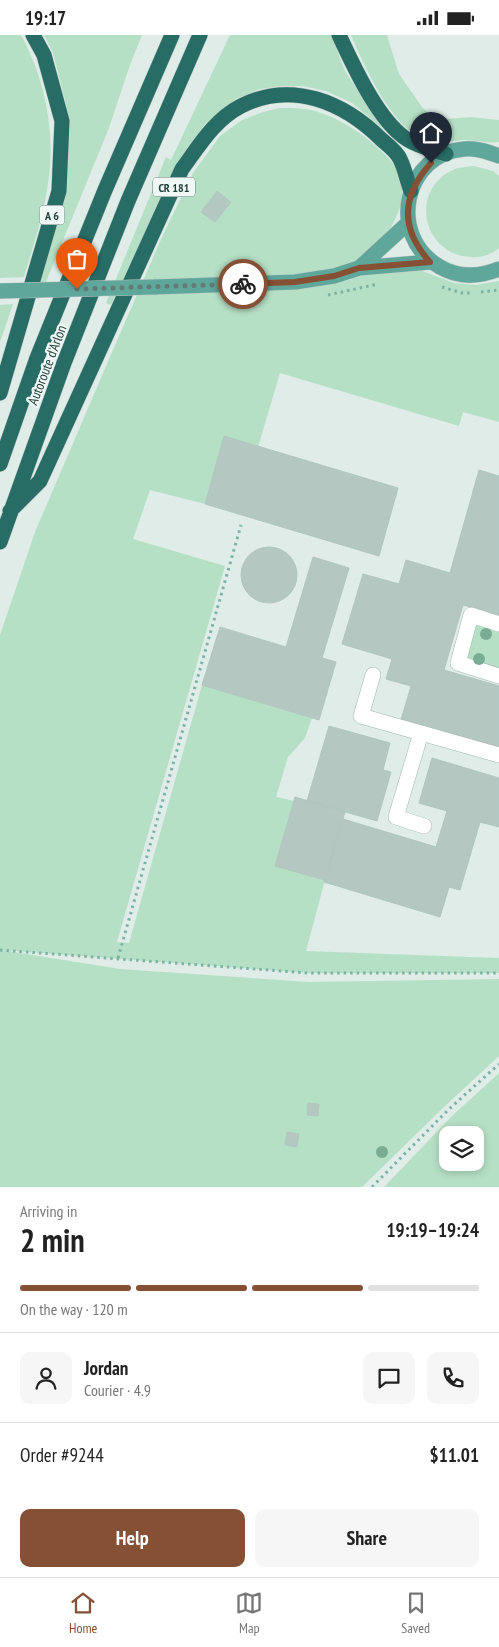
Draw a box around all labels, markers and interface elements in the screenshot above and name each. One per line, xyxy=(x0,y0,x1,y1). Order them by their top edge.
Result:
text: 19:17 xyxy=(25,6,66,30)
pin xyxy=(410,112,452,163)
icon: home xyxy=(417,119,445,147)
road number: CR 181 xyxy=(153,177,195,197)
road number: A 6 xyxy=(40,205,64,225)
pin xyxy=(56,238,98,289)
icon: bag xyxy=(63,245,91,273)
courier xyxy=(218,259,268,309)
icon: bike xyxy=(229,270,257,298)
street label: Autoroute d'Arlon xyxy=(24,323,70,407)
map controls xyxy=(439,1126,484,1171)
button: layers xyxy=(439,1126,484,1171)
text: Arriving in xyxy=(20,1201,77,1221)
text: 19:19–19:24 xyxy=(386,1218,479,1242)
text: 2 min xyxy=(20,1219,85,1261)
text: On the way · 120 m xyxy=(20,1299,128,1319)
button: person xyxy=(20,1352,72,1404)
button: chat xyxy=(363,1352,415,1404)
button: phone xyxy=(427,1352,479,1404)
text: Jordan xyxy=(84,1356,128,1380)
text: Courier · 4.9 xyxy=(84,1380,151,1400)
text: Order #9244 xyxy=(20,1443,104,1467)
text: $11.01 xyxy=(430,1443,479,1467)
button: Help xyxy=(20,1509,245,1567)
button: Share xyxy=(255,1509,479,1567)
tab: Home xyxy=(69,1589,97,1637)
tab: Map xyxy=(235,1589,263,1637)
tab: Saved xyxy=(401,1589,430,1637)

